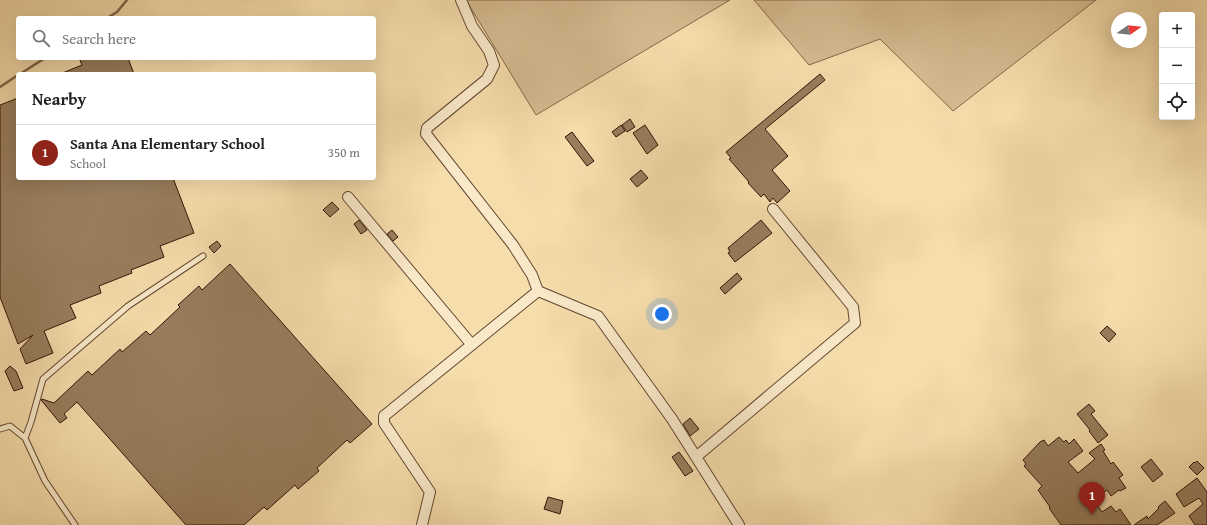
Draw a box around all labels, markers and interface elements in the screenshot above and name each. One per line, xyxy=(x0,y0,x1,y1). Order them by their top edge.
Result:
north arrow xyxy=(1111,12,1147,48)
map controls xyxy=(1159,12,1195,120)
button: + xyxy=(1159,12,1195,48)
search box xyxy=(16,16,376,60)
icon: search xyxy=(30,27,52,49)
text: Search here xyxy=(62,28,136,49)
button: − xyxy=(1159,48,1195,84)
button: locate xyxy=(1159,84,1195,120)
text: Nearby xyxy=(32,86,86,111)
text: Santa Ana Elementary School xyxy=(70,133,265,154)
text: 1 xyxy=(42,143,48,162)
text: 350 m xyxy=(328,143,360,162)
text: School xyxy=(70,154,106,173)
your location xyxy=(652,304,672,324)
pin: 1 xyxy=(1079,482,1105,515)

